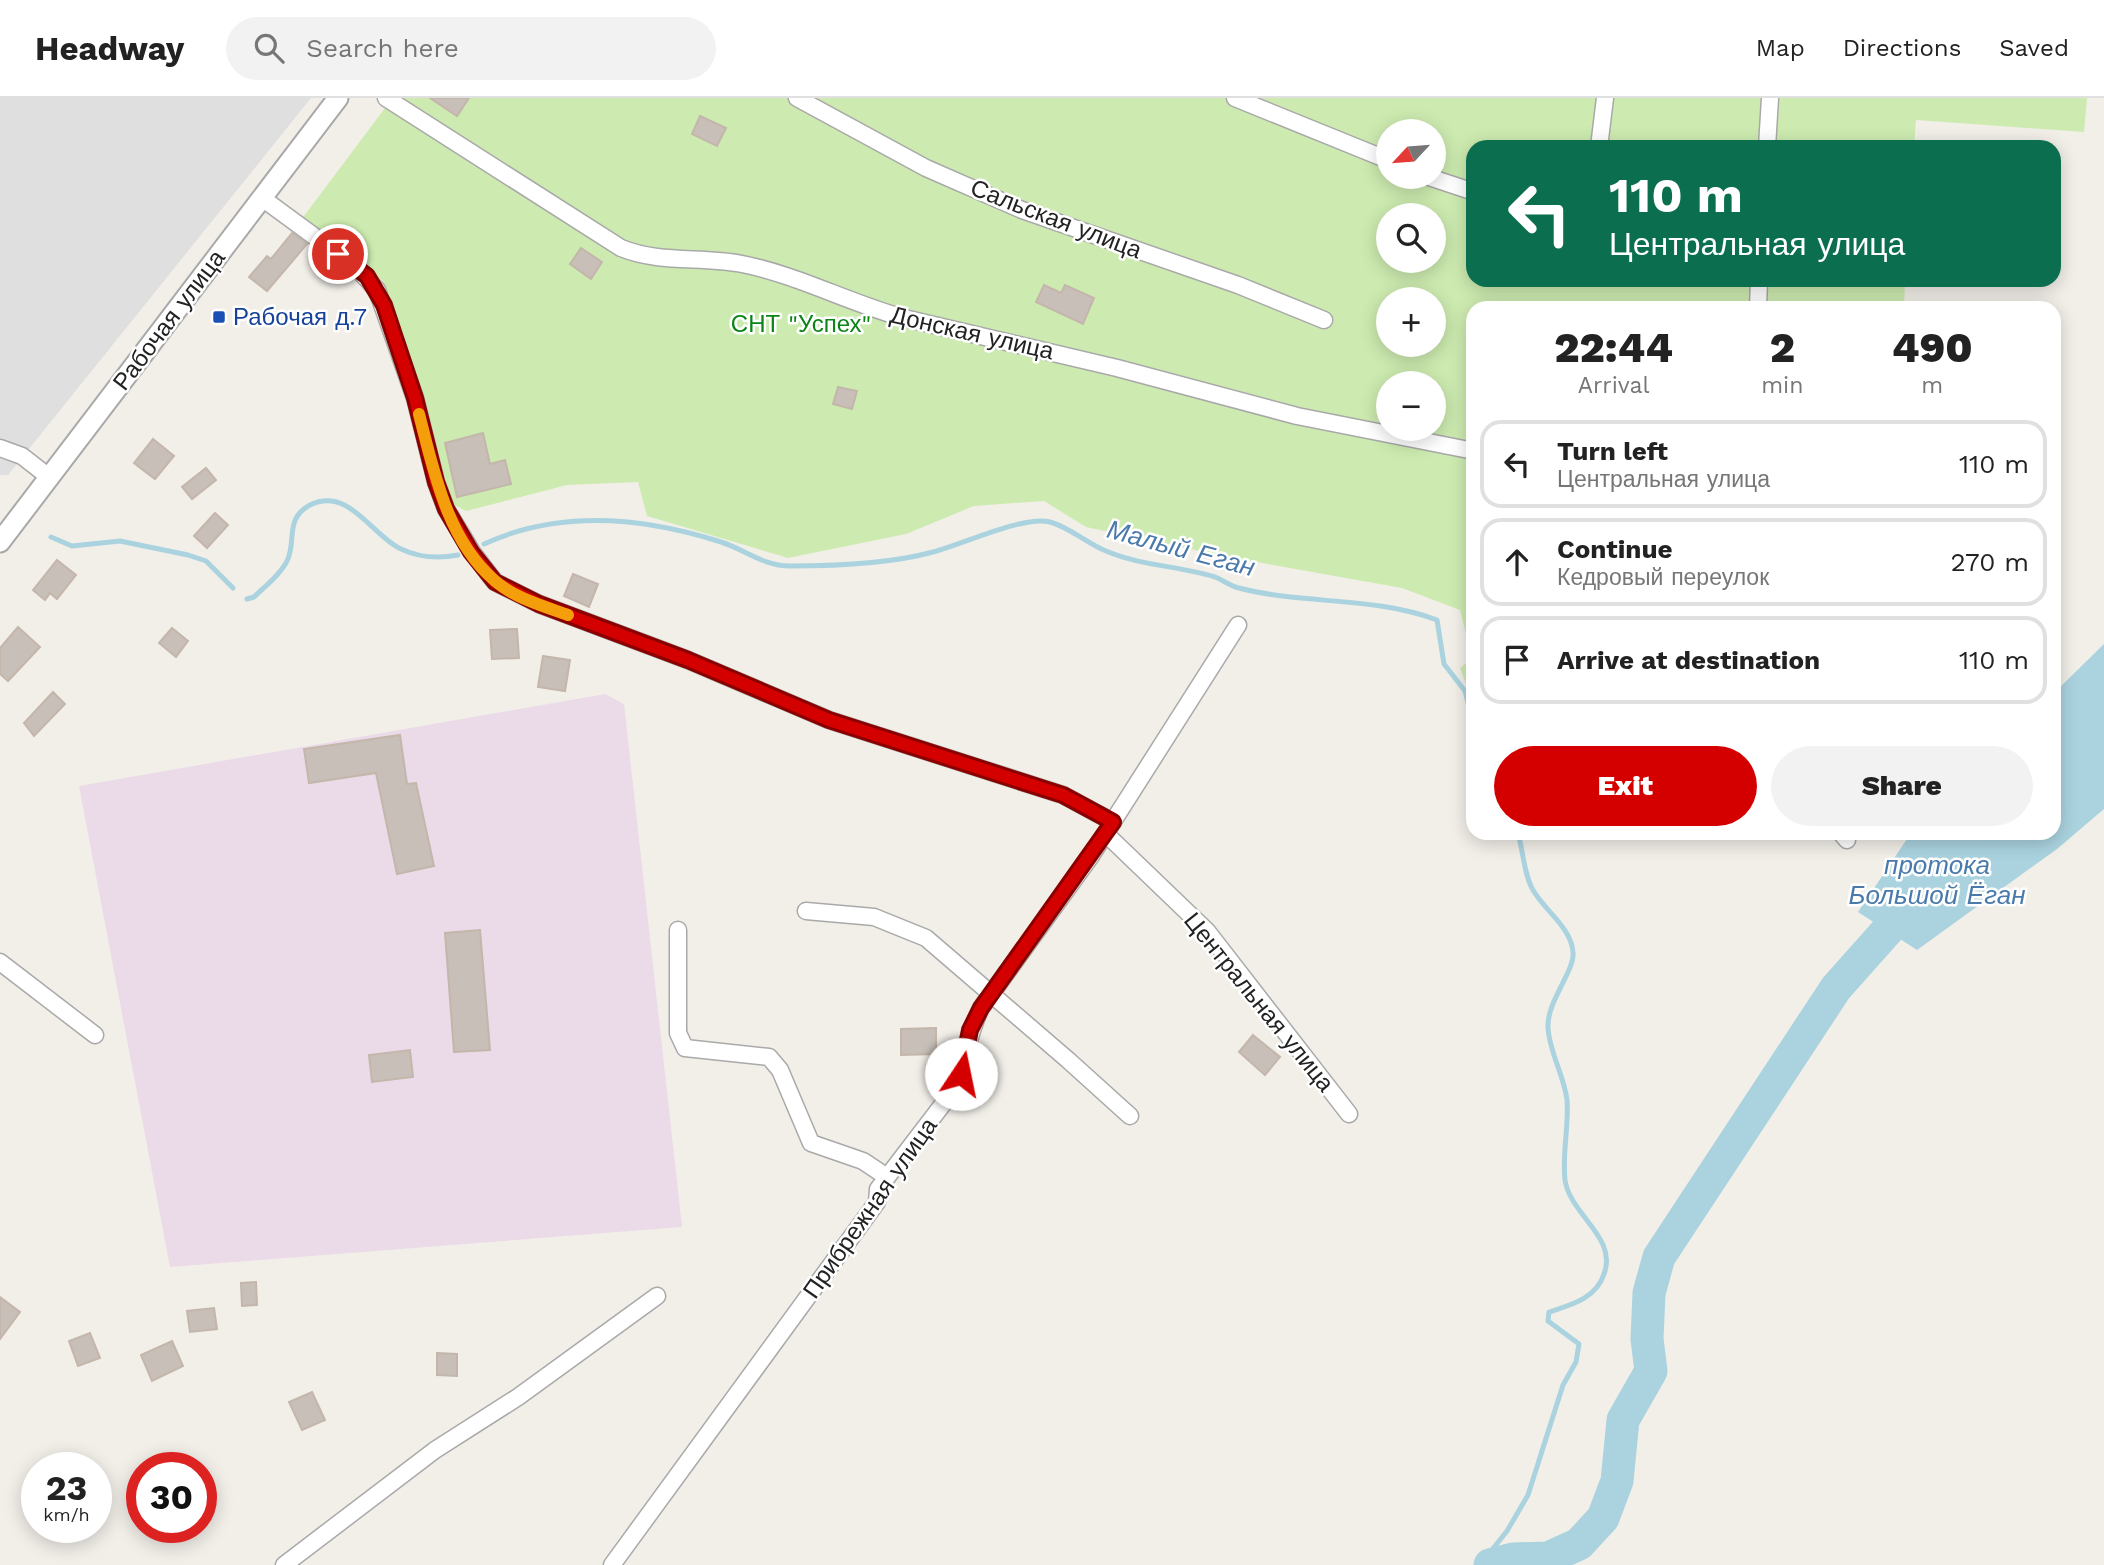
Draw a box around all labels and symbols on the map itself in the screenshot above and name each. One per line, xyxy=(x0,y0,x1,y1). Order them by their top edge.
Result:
north arrow xyxy=(1376,119,1446,189)
street label: Сальская улица xyxy=(966,173,1146,265)
pin xyxy=(308,224,368,284)
street label: Рабочая улица xyxy=(107,244,231,396)
street label: Донская улица xyxy=(888,301,1057,366)
place label: Рабочая д.7 xyxy=(233,303,367,331)
marker: Рабочая д.7 xyxy=(211,309,227,325)
park label: СНТ "Успех" xyxy=(731,310,871,338)
water label: Малый Еган xyxy=(1104,514,1258,582)
water label: протока Большой Ёган xyxy=(1848,850,2026,910)
street label: Центральная улица xyxy=(1178,907,1340,1098)
position arrow xyxy=(924,1037,998,1111)
street label: Прибрежная улица xyxy=(797,1112,943,1304)
speed limit sign: 30 xyxy=(126,1452,217,1543)

